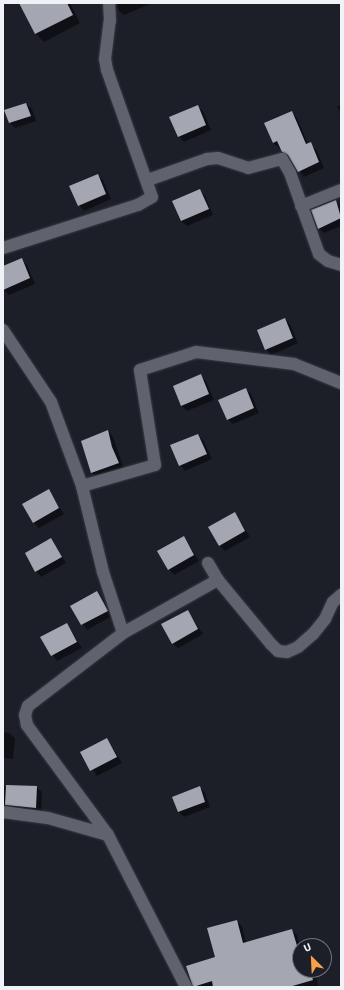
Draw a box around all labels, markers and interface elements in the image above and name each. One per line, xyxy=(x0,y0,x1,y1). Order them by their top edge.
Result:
north arrow xyxy=(292,938,332,978)
text: U xyxy=(301,939,314,956)

